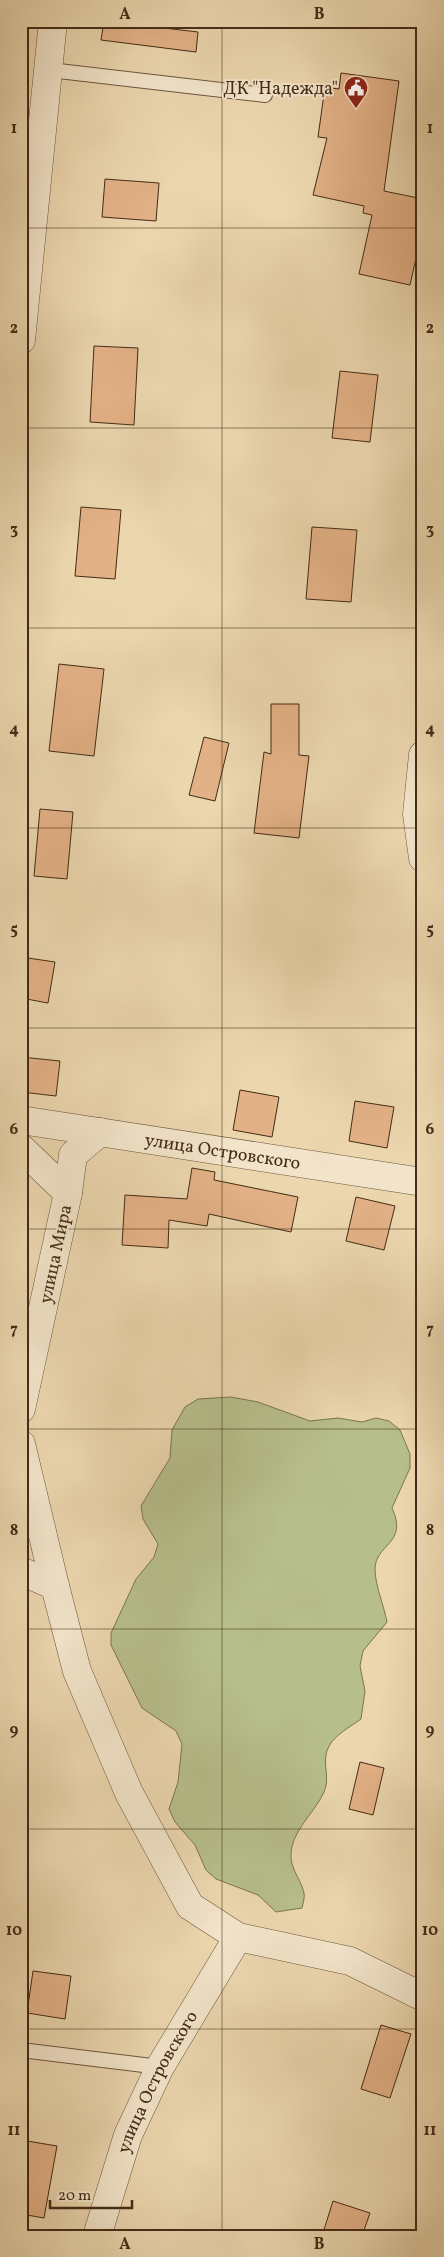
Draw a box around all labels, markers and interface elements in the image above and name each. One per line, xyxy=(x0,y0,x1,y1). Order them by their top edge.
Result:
text: A xyxy=(119,4,131,26)
text: B xyxy=(314,4,325,26)
public building icon: ДК "Надежда" xyxy=(343,75,369,109)
place label: ДК "Надежда" xyxy=(223,77,338,102)
text: 1 xyxy=(11,118,17,140)
text: 1 xyxy=(427,118,433,140)
text: 2 xyxy=(10,318,18,340)
text: 2 xyxy=(426,318,434,340)
text: 3 xyxy=(10,519,18,541)
text: 3 xyxy=(426,519,434,541)
text: 4 xyxy=(9,719,19,741)
text: 4 xyxy=(425,719,435,741)
text: 5 xyxy=(10,919,18,941)
text: 5 xyxy=(426,919,434,941)
text: 6 xyxy=(10,1119,19,1141)
text: 6 xyxy=(426,1119,435,1141)
street label: улица Островского xyxy=(143,1128,302,1177)
street label: улица Мира xyxy=(34,1202,79,1306)
text: 7 xyxy=(10,1319,18,1341)
text: 7 xyxy=(426,1319,434,1341)
text: 8 xyxy=(10,1520,18,1542)
text: 8 xyxy=(426,1520,434,1542)
text: 9 xyxy=(10,1720,19,1742)
text: 9 xyxy=(426,1720,435,1742)
text: 10 xyxy=(6,1920,22,1942)
text: 10 xyxy=(422,1920,438,1942)
street label: улица Островского xyxy=(112,2007,205,2157)
text: 11 xyxy=(8,2120,20,2142)
text: 11 xyxy=(424,2120,436,2142)
scale bar xyxy=(50,2177,132,2209)
text: 20 m xyxy=(58,2186,91,2207)
text: A xyxy=(119,2234,131,2256)
text: B xyxy=(314,2234,325,2256)

